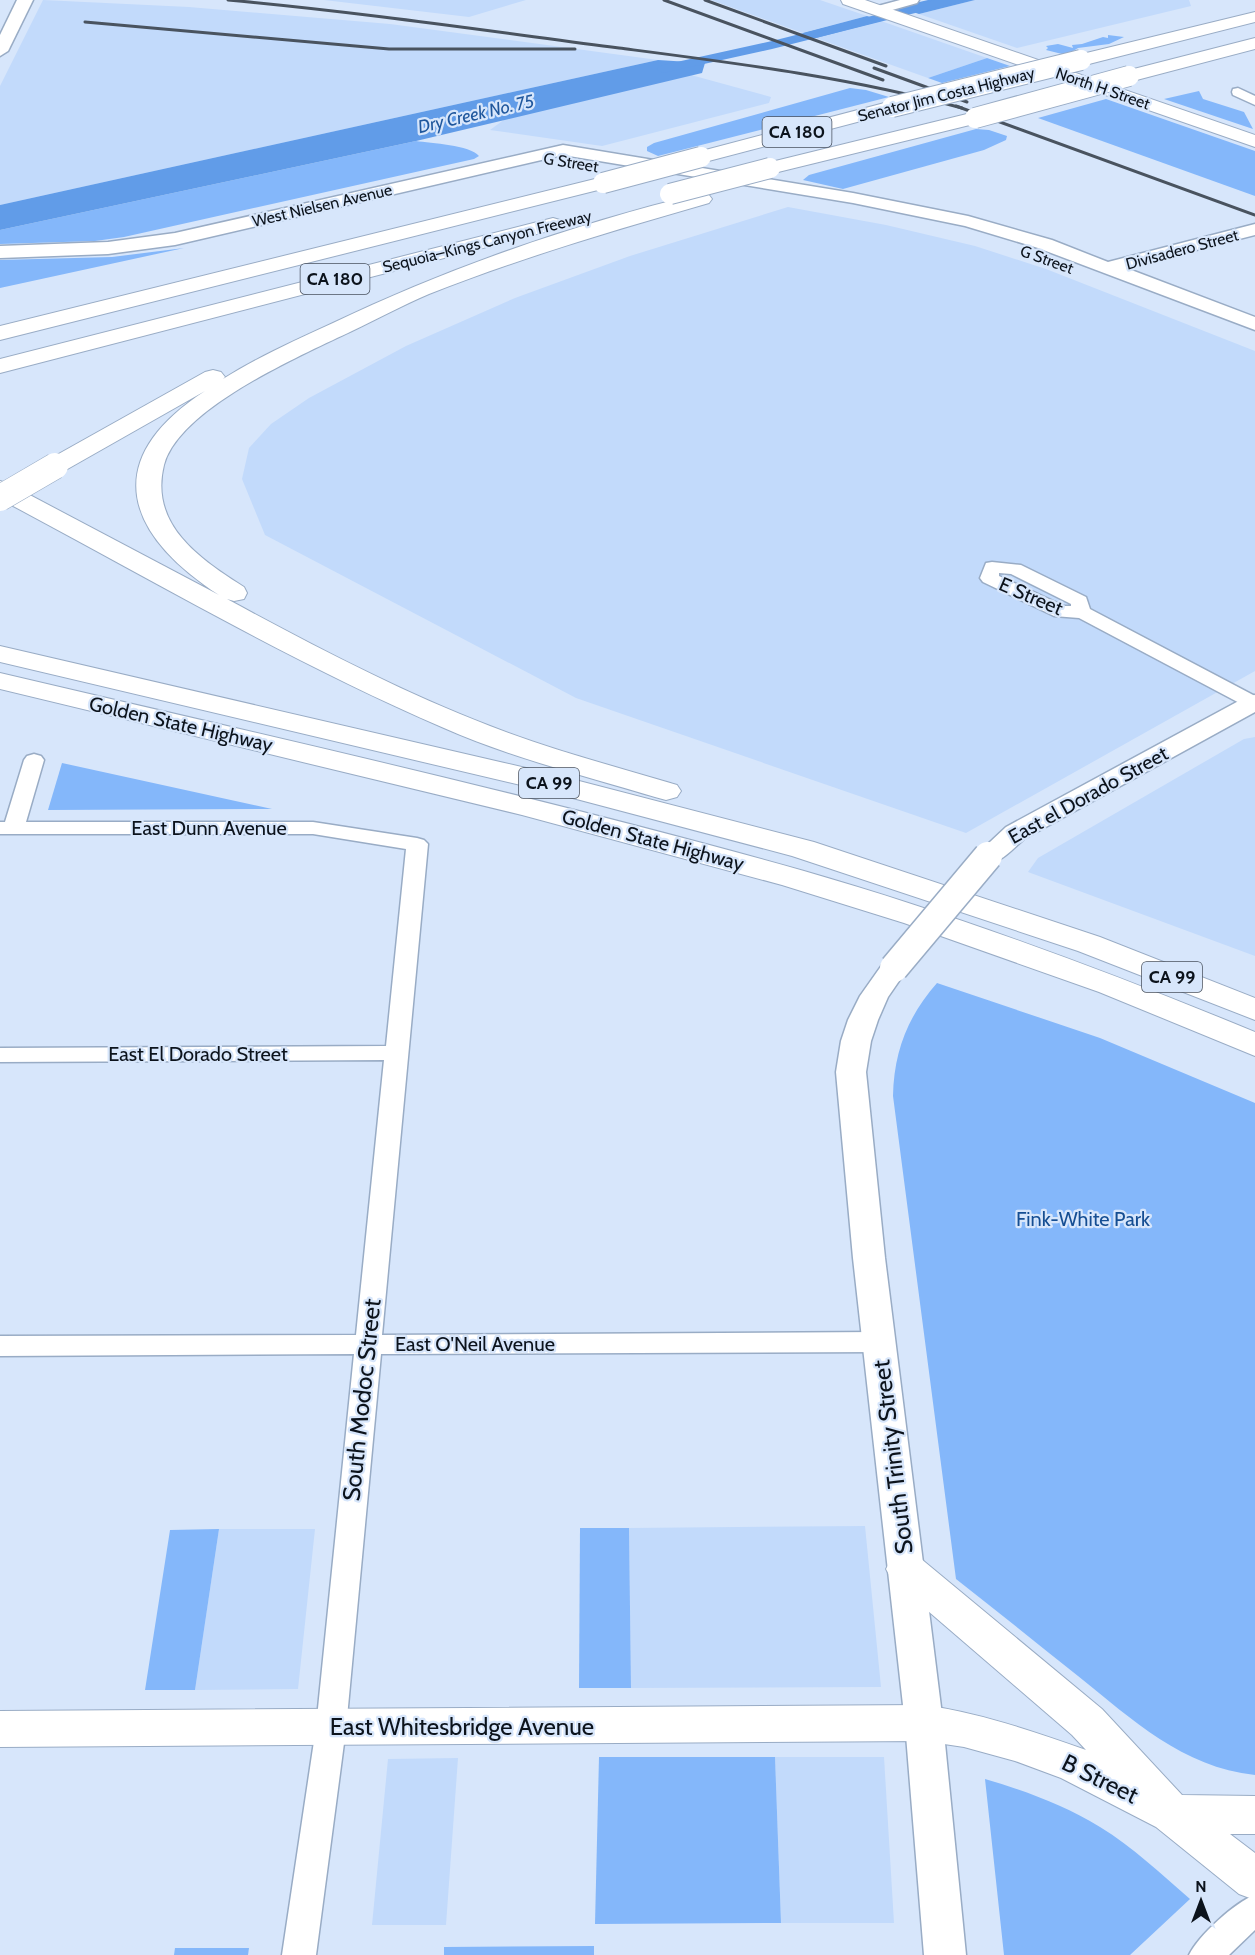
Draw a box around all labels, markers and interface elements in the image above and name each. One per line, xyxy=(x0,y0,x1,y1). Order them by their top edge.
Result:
street label: Senator Jim Costa Highway xyxy=(856,63,1036,126)
street label: North H Street xyxy=(1053,63,1153,114)
water label: Dry Creek No. 75 xyxy=(416,90,536,138)
road number: CA 180 xyxy=(762,117,832,147)
street label: G Street xyxy=(542,149,600,176)
street label: West Nielsen Avenue xyxy=(250,180,394,231)
street label: Sequoia–Kings Canyon Freeway xyxy=(381,206,594,277)
street label: Divisadero Street xyxy=(1124,225,1241,274)
street label: G Street xyxy=(1018,241,1077,278)
road number: CA 180 xyxy=(300,264,370,294)
street label: E Street xyxy=(995,572,1067,620)
street label: Golden State Highway xyxy=(87,691,275,757)
street label: East el Dorado Street xyxy=(1004,741,1172,849)
road number: CA 99 xyxy=(519,768,579,798)
street label: Golden State Highway xyxy=(559,804,747,876)
street label: East Dunn Avenue xyxy=(131,816,287,840)
road number: CA 99 xyxy=(1142,962,1202,992)
street label: East El Dorado Street xyxy=(108,1042,288,1066)
park label: Fink-White Park xyxy=(1016,1207,1150,1231)
street label: South Modoc Street xyxy=(336,1297,387,1503)
street label: East O'Neil Avenue xyxy=(395,1332,555,1356)
street label: South Trinity Street xyxy=(866,1358,919,1556)
street label: East Whitesbridge Avenue xyxy=(330,1712,594,1741)
street label: B Street xyxy=(1057,1748,1143,1809)
north arrow xyxy=(1171,1871,1231,1931)
text: N xyxy=(1195,1877,1207,1896)

